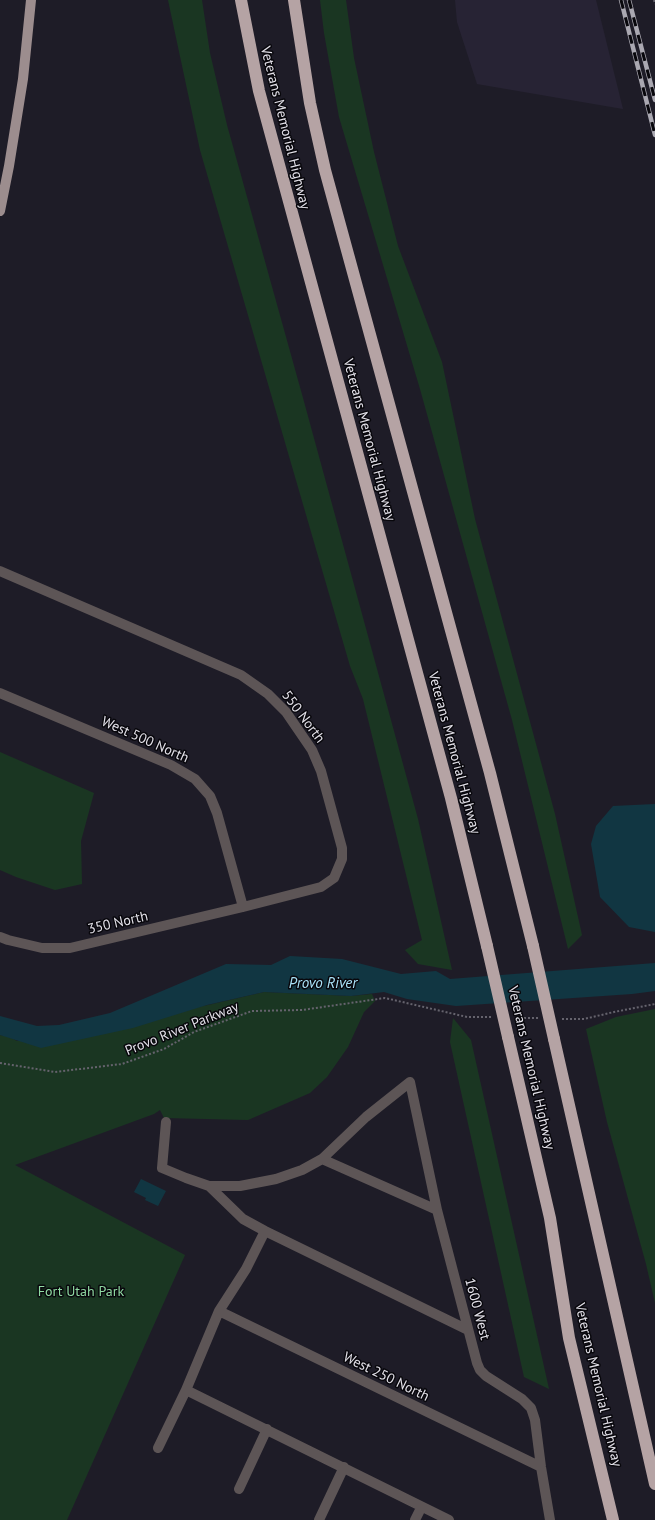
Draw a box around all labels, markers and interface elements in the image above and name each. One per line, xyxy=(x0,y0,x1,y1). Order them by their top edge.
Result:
street label: Veterans Memorial Highway xyxy=(257,45,313,211)
street label: Veterans Memorial Highway xyxy=(339,357,399,523)
street label: Veterans Memorial Highway xyxy=(424,670,484,836)
street label: 550 North xyxy=(278,688,328,746)
street label: West 500 North xyxy=(99,713,191,767)
street label: 350 North xyxy=(86,908,150,938)
water label: Provo River xyxy=(289,975,357,993)
street label: Veterans Memorial Highway xyxy=(504,985,558,1151)
street label: Provo River Parkway xyxy=(123,999,241,1059)
street label: 1600 West xyxy=(461,1276,493,1342)
park label: Fort Utah Park xyxy=(38,1284,124,1300)
street label: Veterans Memorial Highway xyxy=(571,1302,625,1468)
street label: West 250 North xyxy=(340,1349,432,1405)

